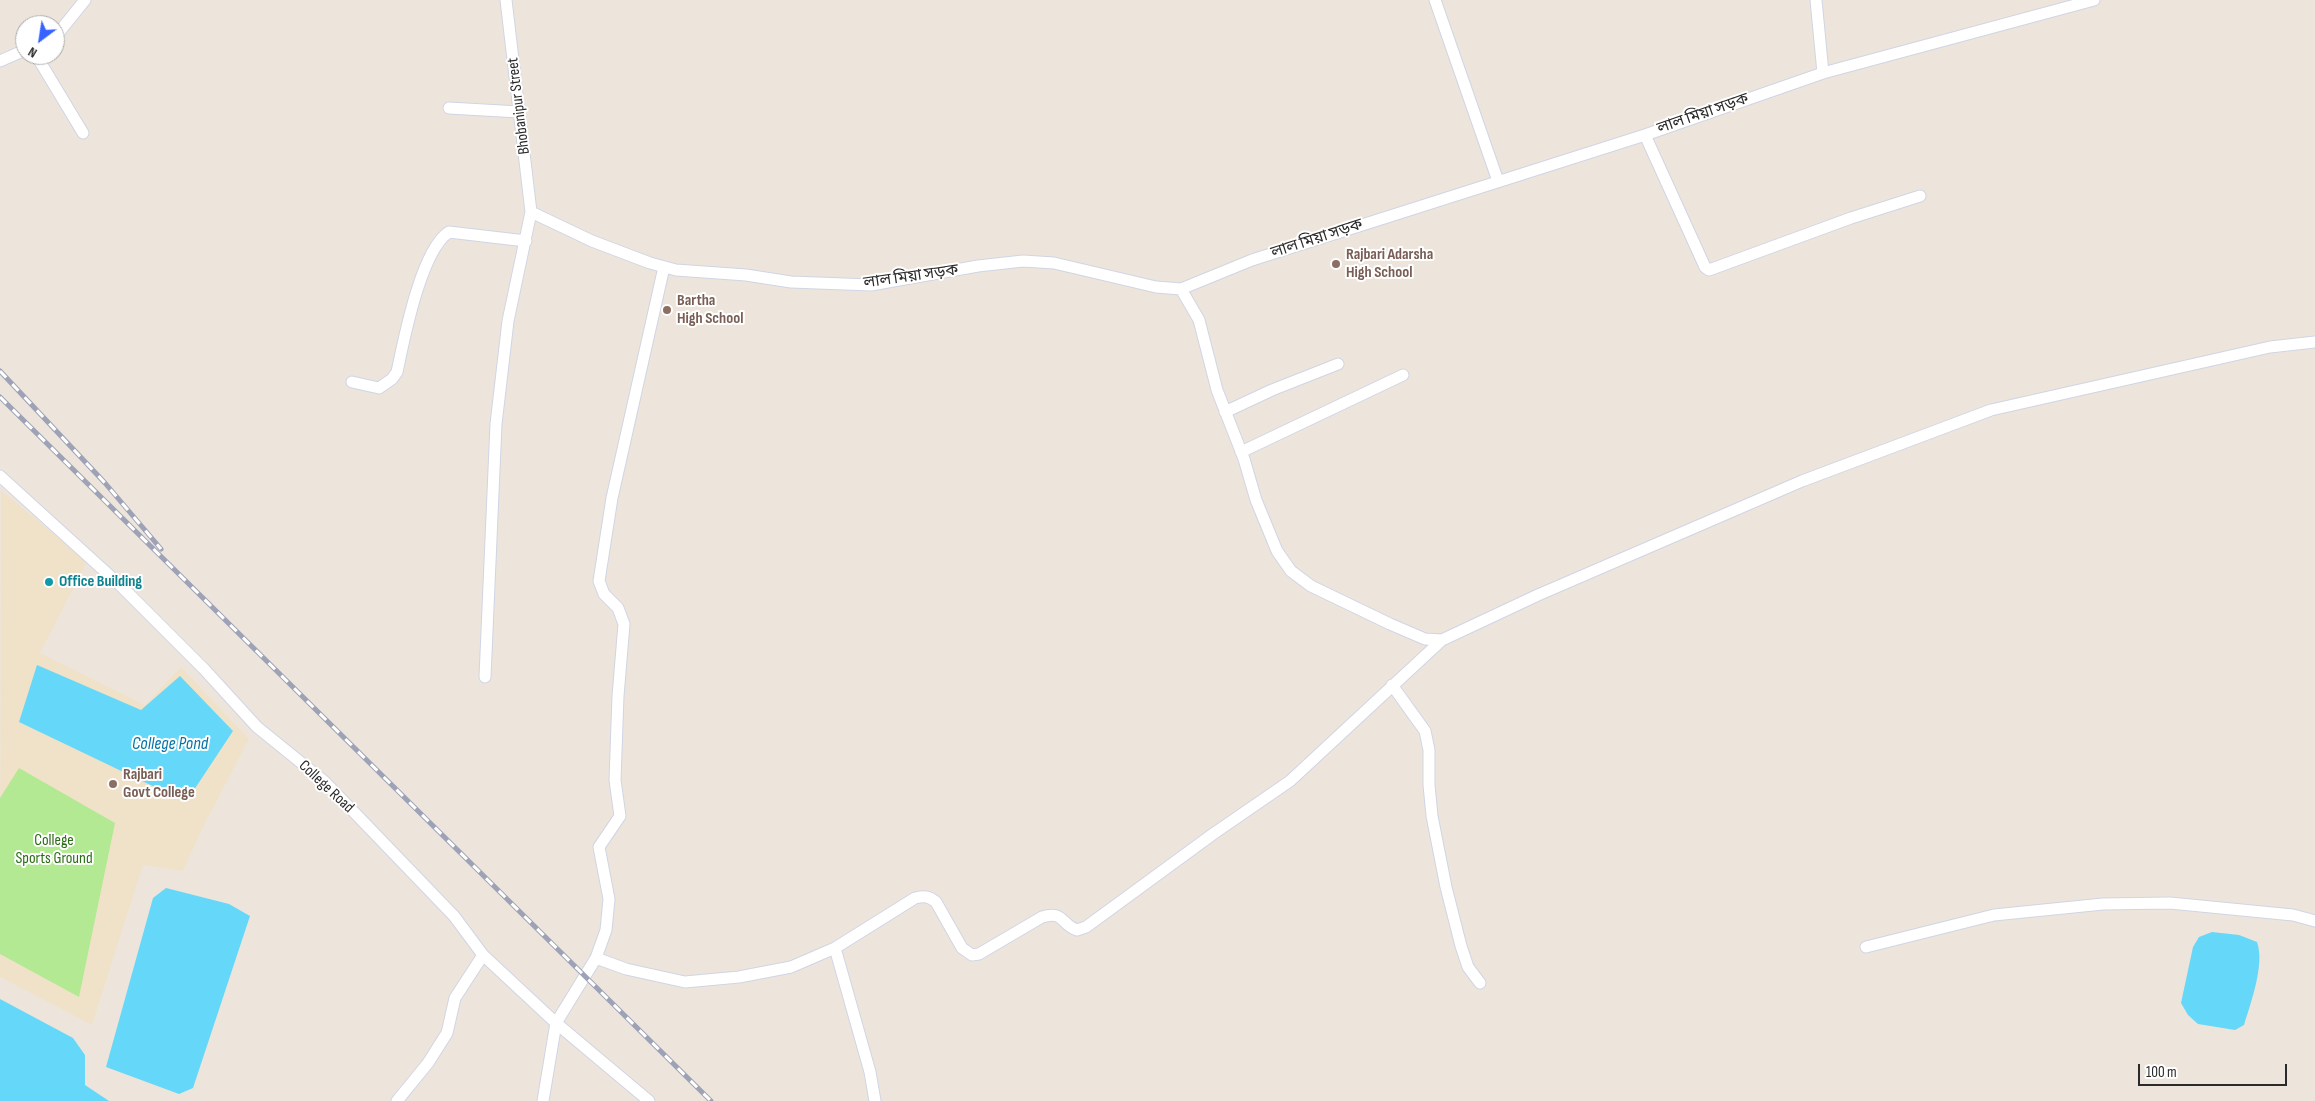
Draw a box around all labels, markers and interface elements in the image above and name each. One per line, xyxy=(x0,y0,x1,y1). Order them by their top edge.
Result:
north arrow xyxy=(15,15,65,65)
text: N xyxy=(25,43,40,62)
street label: Bhobanipur Street xyxy=(504,56,534,156)
street label: লাল মিয়া সড়ক xyxy=(1655,89,1751,139)
street label: লাল মিয়া সড়ক xyxy=(1269,215,1365,263)
place label: Rajbari Adarsha High School xyxy=(1346,245,1433,283)
marker: Rajbari Adarsha High School xyxy=(1330,258,1342,270)
street label: লাল মিয়া সড়ক xyxy=(862,261,960,293)
place label: Bartha High School xyxy=(677,291,743,329)
marker: Bartha High School xyxy=(661,304,673,316)
place label: Office Building xyxy=(59,572,142,592)
marker: Office Building xyxy=(43,576,55,588)
water label: College Pond xyxy=(132,733,208,755)
street label: College Road xyxy=(294,757,358,817)
place label: Rajbari Govt College xyxy=(123,765,195,803)
marker: Rajbari Govt College xyxy=(107,778,119,790)
park label: College Sports Ground xyxy=(15,831,93,869)
scale bar xyxy=(2140,1054,2289,1086)
text: 100 m xyxy=(2146,1063,2177,1082)

